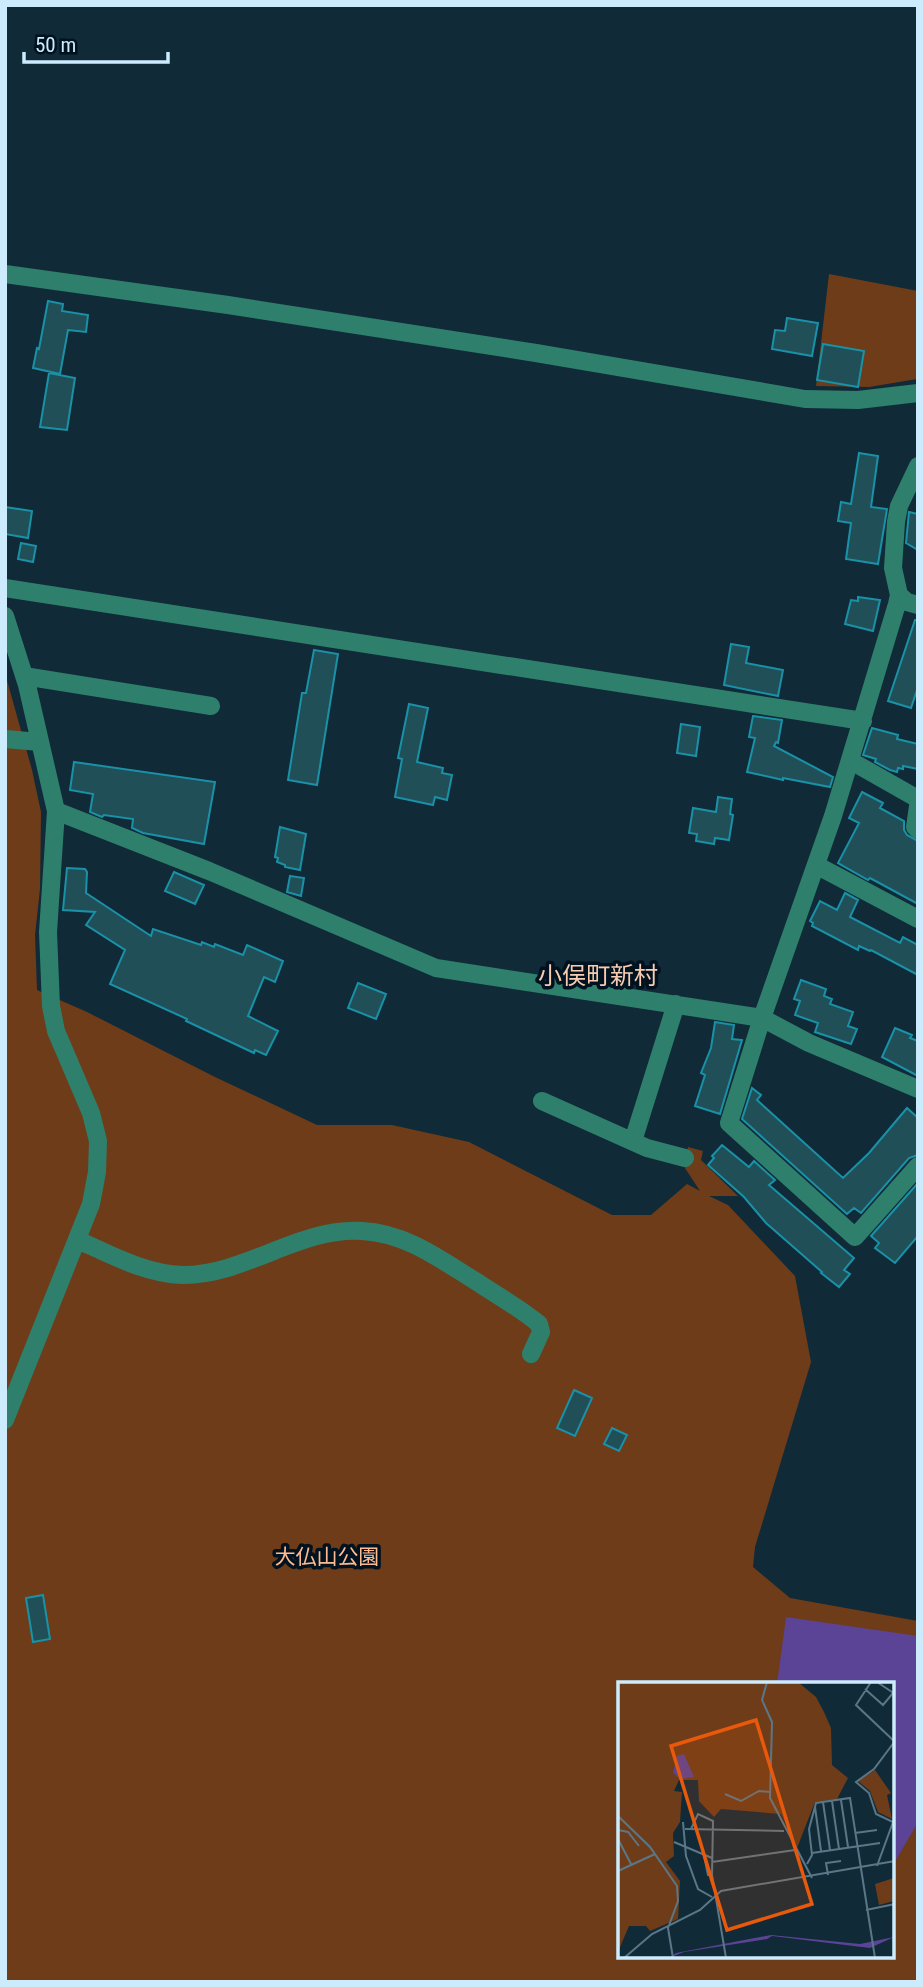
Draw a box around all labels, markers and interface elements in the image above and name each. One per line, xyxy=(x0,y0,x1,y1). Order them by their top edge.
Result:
scale bar xyxy=(24,21,168,65)
text: 50 m xyxy=(35,33,76,57)
district label: 小俣町新村 xyxy=(538,962,658,990)
park label: 大仏山公園 xyxy=(275,1545,380,1569)
inset map xyxy=(618,1682,895,1959)

